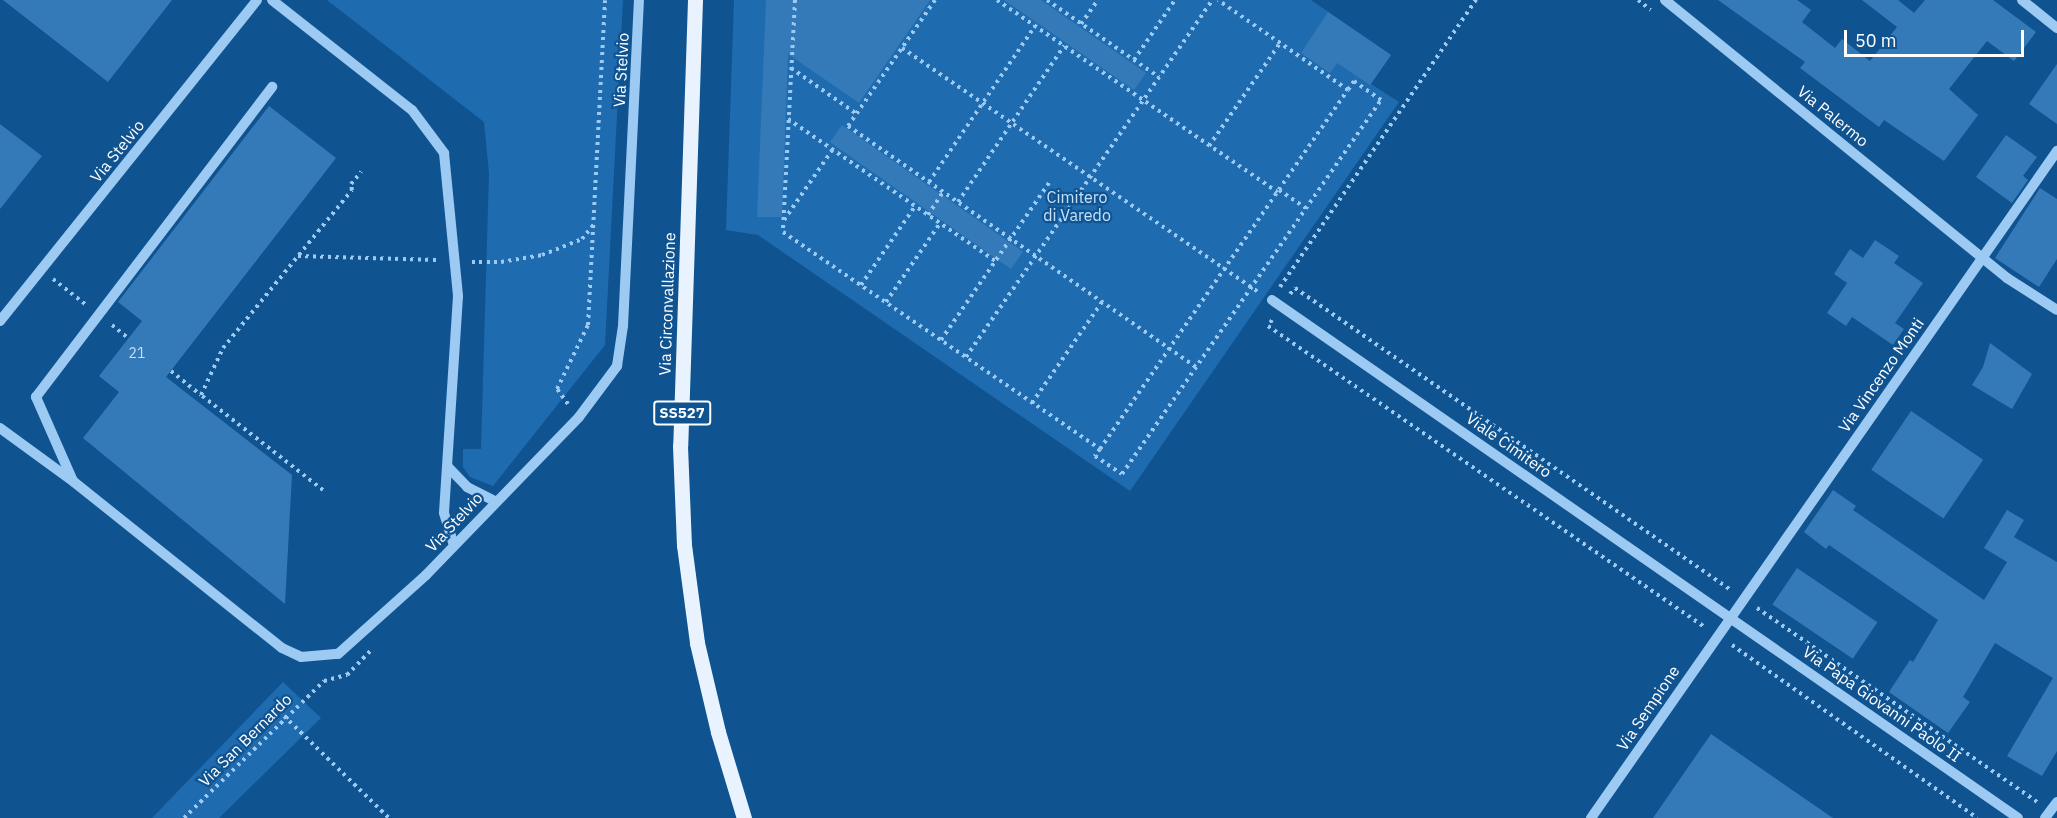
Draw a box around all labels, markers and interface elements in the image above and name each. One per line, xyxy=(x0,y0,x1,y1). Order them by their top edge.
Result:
scale bar xyxy=(1847,18,2027,56)
text: 50 m xyxy=(1855,29,1897,52)
street label: Via Stelvio xyxy=(609,32,633,108)
street label: Via Palermo xyxy=(1794,81,1872,151)
street label: Via Stelvio xyxy=(86,116,148,186)
park label: Cimitero di Varedo xyxy=(1043,187,1111,225)
street label: Via Circonvallazione xyxy=(655,232,679,376)
street label: Via Vincenzo Monti xyxy=(1834,314,1928,436)
house number: 21 xyxy=(129,345,145,361)
road number: SS527 xyxy=(652,401,712,425)
street label: Viale Cimitero xyxy=(1462,408,1556,482)
street label: Via Stelvio xyxy=(421,488,487,556)
street label: Via Papa Giovanni Paolo II xyxy=(1799,642,1965,766)
street label: Via Sempione xyxy=(1613,662,1683,754)
street label: Via San Bernardo xyxy=(195,690,295,790)

